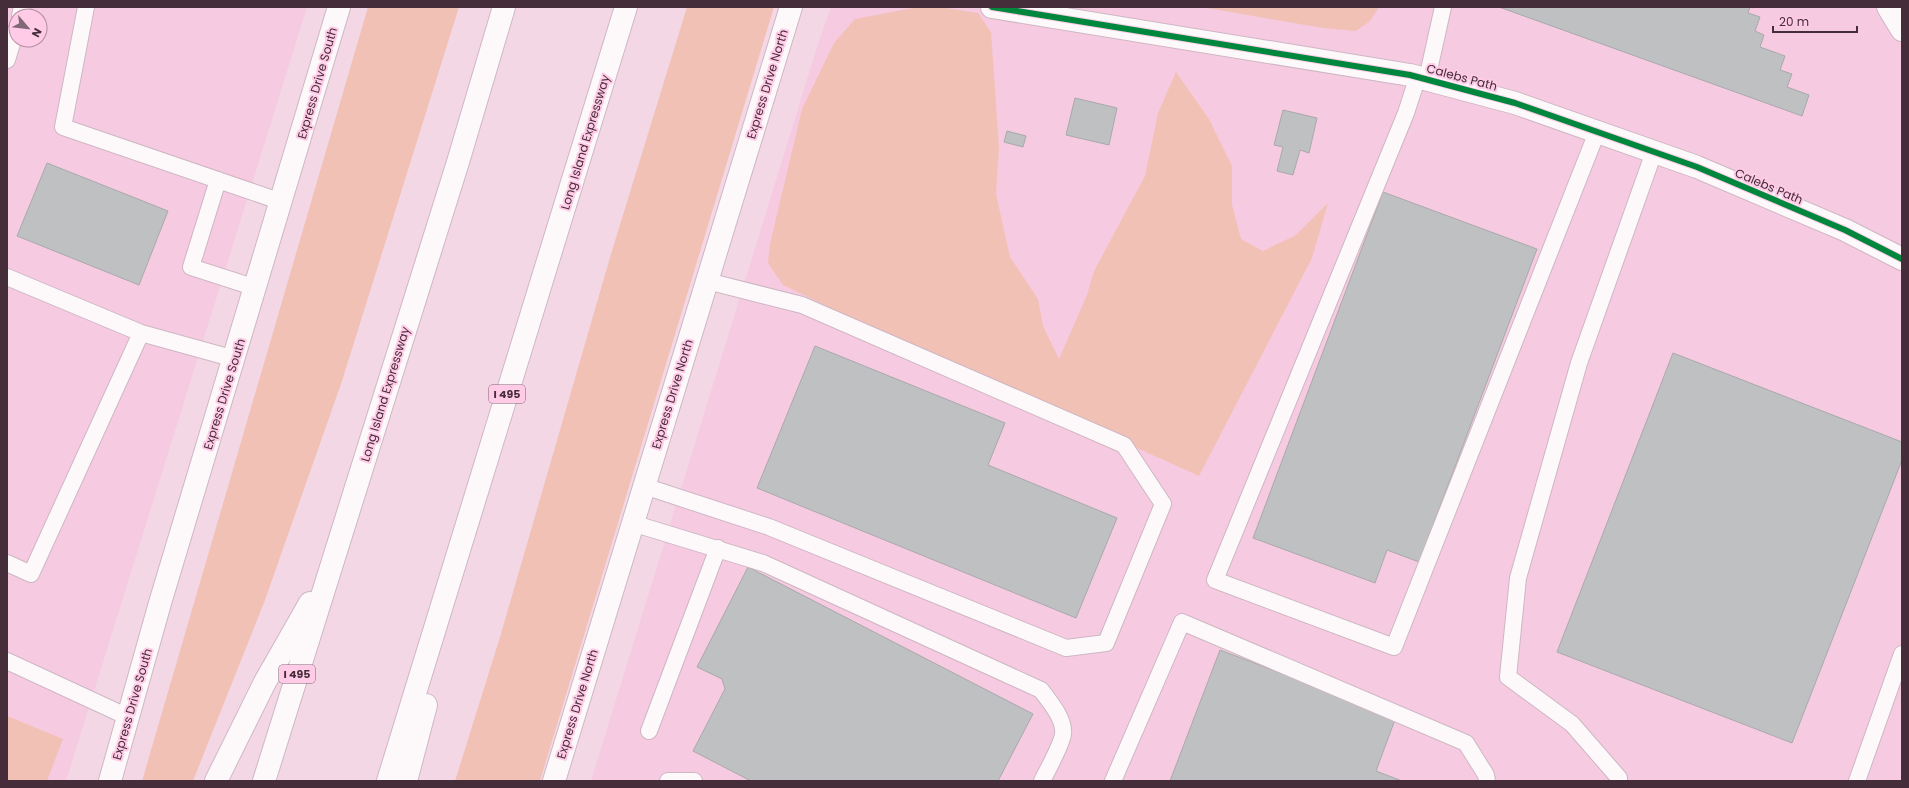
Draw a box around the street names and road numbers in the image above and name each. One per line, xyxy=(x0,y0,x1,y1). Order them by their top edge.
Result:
street label: Express Drive South xyxy=(293,25,341,141)
street label: Express Drive North xyxy=(742,27,792,141)
street label: Calebs Path xyxy=(1425,59,1499,95)
street label: Long Island Expressway xyxy=(556,72,614,212)
street label: Calebs Path xyxy=(1732,164,1806,208)
street label: Long Island Expressway xyxy=(356,324,414,464)
street label: Express Drive South xyxy=(199,336,249,452)
street label: Express Drive North xyxy=(647,337,697,451)
road number: I 495 xyxy=(489,385,525,403)
street label: Express Drive South xyxy=(108,646,156,762)
street label: Express Drive North xyxy=(552,647,602,761)
road number: I 495 xyxy=(279,665,315,683)

